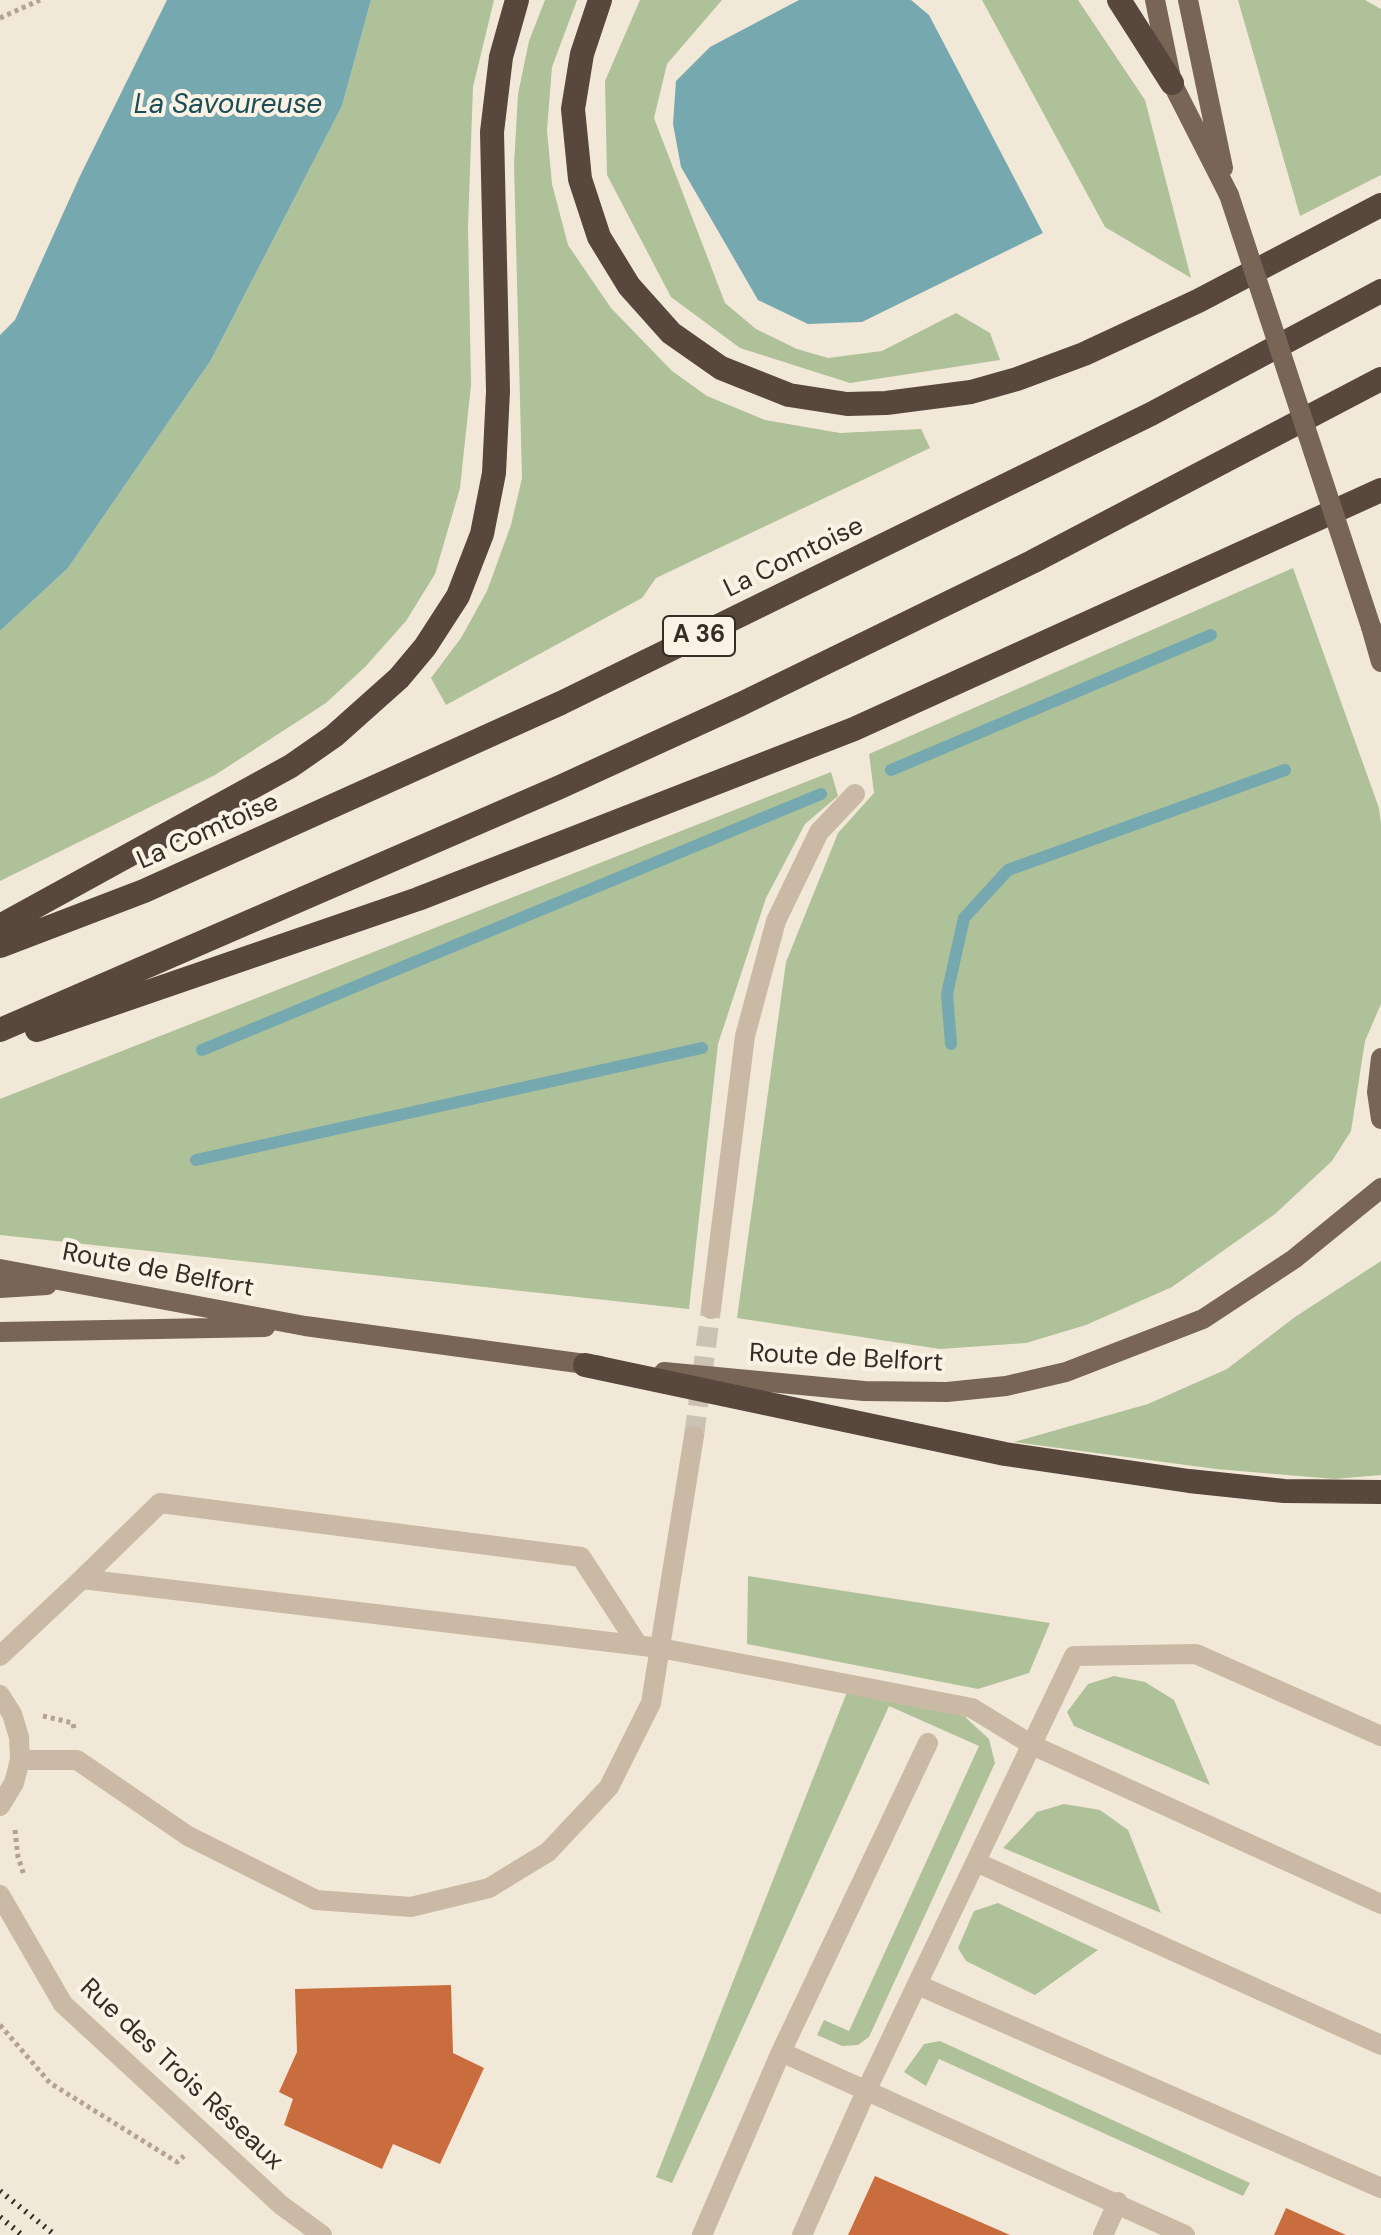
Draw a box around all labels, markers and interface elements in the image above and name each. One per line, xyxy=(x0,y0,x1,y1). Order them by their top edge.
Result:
water label: La Savoureuse xyxy=(134,89,322,123)
street label: La Comtoise xyxy=(719,511,869,605)
road number: A 36 xyxy=(663,616,735,656)
street label: La Comtoise xyxy=(133,787,283,877)
street label: Route de Belfort xyxy=(60,1237,256,1305)
street label: Route de Belfort xyxy=(748,1338,944,1380)
street label: Rue des Trois Réseaux xyxy=(73,1973,289,2177)

